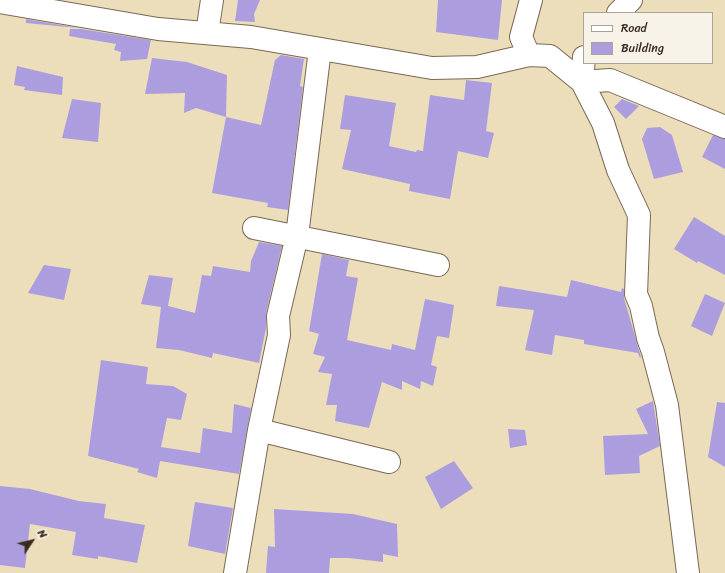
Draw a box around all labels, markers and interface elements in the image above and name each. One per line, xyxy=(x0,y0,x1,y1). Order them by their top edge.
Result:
legend xyxy=(583,12,713,64)
text: Road xyxy=(621,17,647,39)
text: Building xyxy=(621,37,664,59)
north arrow xyxy=(12,521,52,561)
text: N xyxy=(32,525,52,542)

